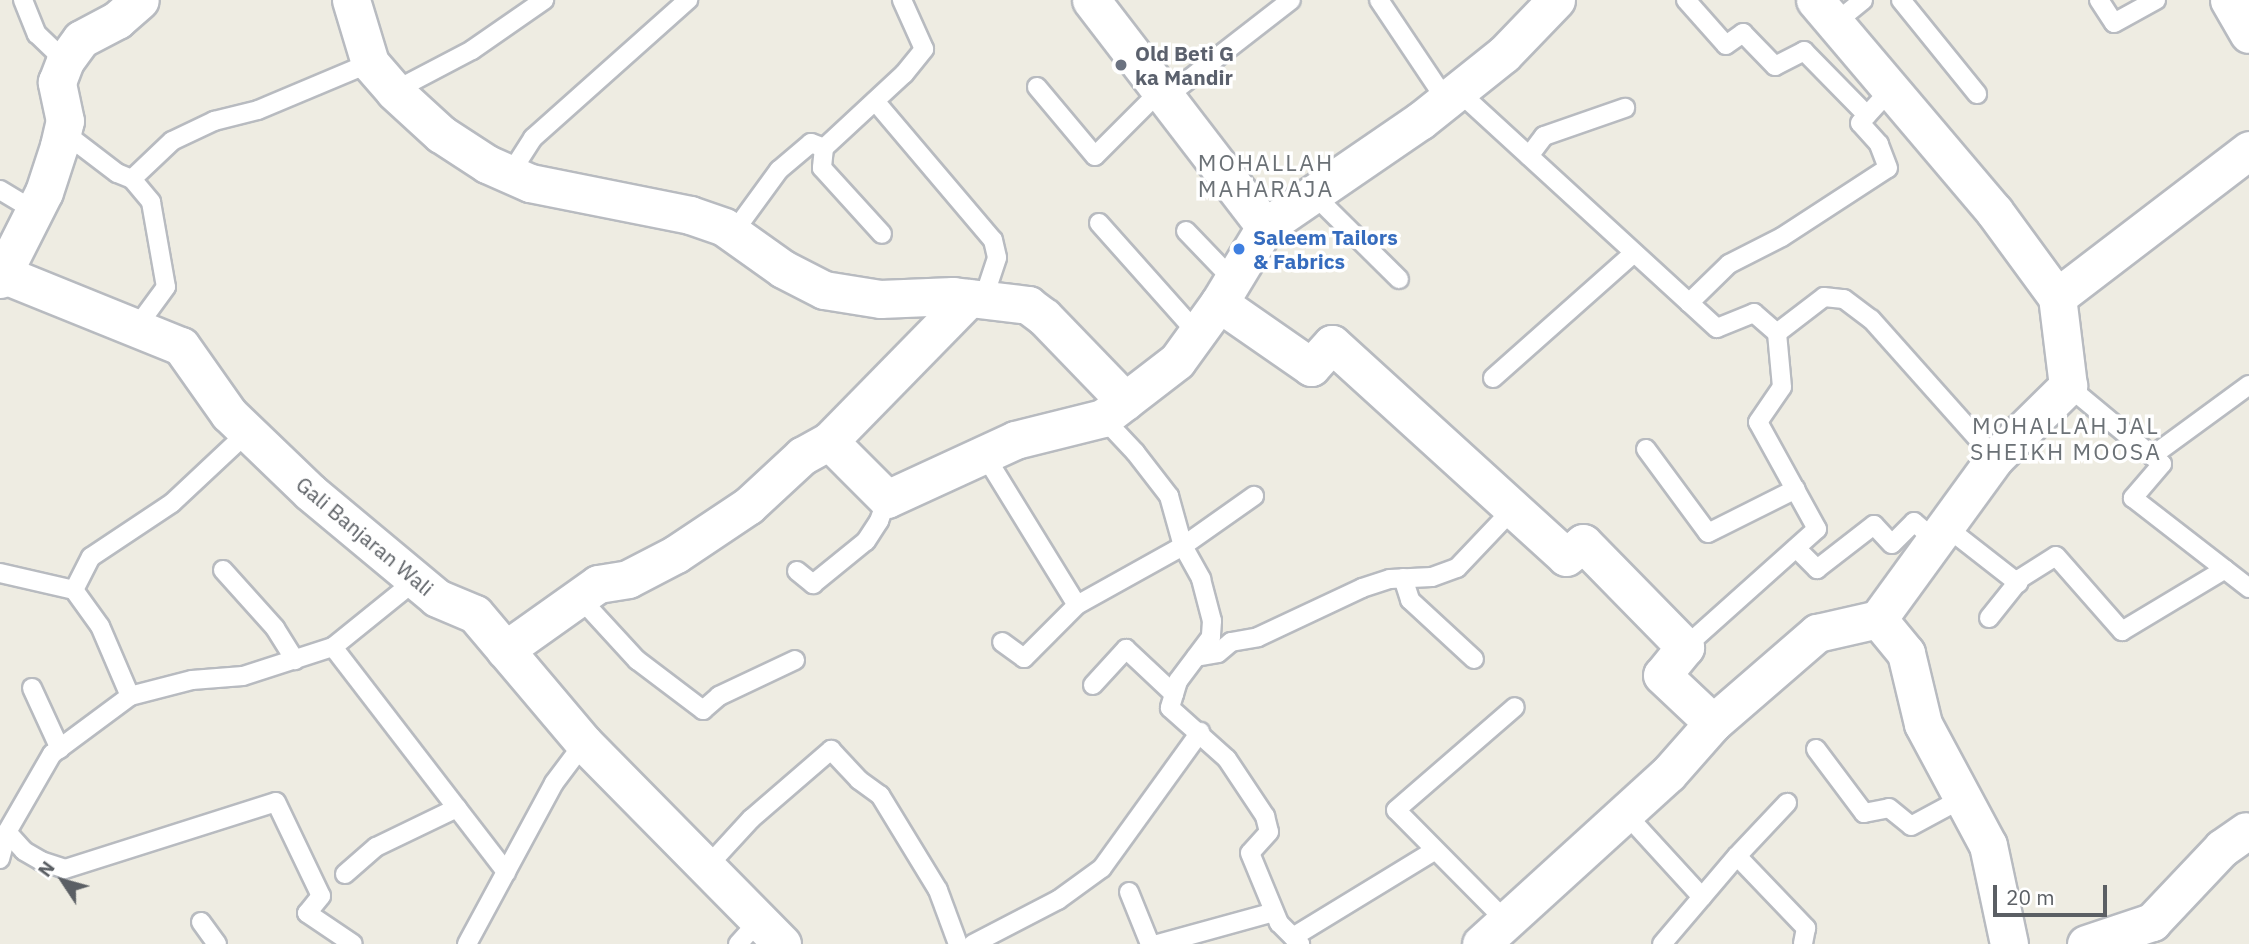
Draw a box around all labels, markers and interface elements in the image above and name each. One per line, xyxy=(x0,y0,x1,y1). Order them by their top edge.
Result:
place label: Old Beti G ka Mandir xyxy=(1135,40,1234,90)
marker: Old Beti G ka Mandir xyxy=(1113,57,1129,73)
district label: MOHALLAH MAHARAJA xyxy=(1199,148,1333,202)
place label: Saleem Tailors & Fabrics xyxy=(1253,224,1398,274)
marker: Saleem Tailors & Fabrics xyxy=(1231,241,1247,257)
district label: MOHALLAH JAL SHEIKH MOOSA xyxy=(1972,411,2160,465)
street label: Gali Banjaran Wali xyxy=(291,471,439,601)
north arrow xyxy=(28,846,98,916)
text: N xyxy=(32,856,60,881)
scale bar xyxy=(1997,870,2111,914)
text: 20 m xyxy=(2006,883,2055,911)

